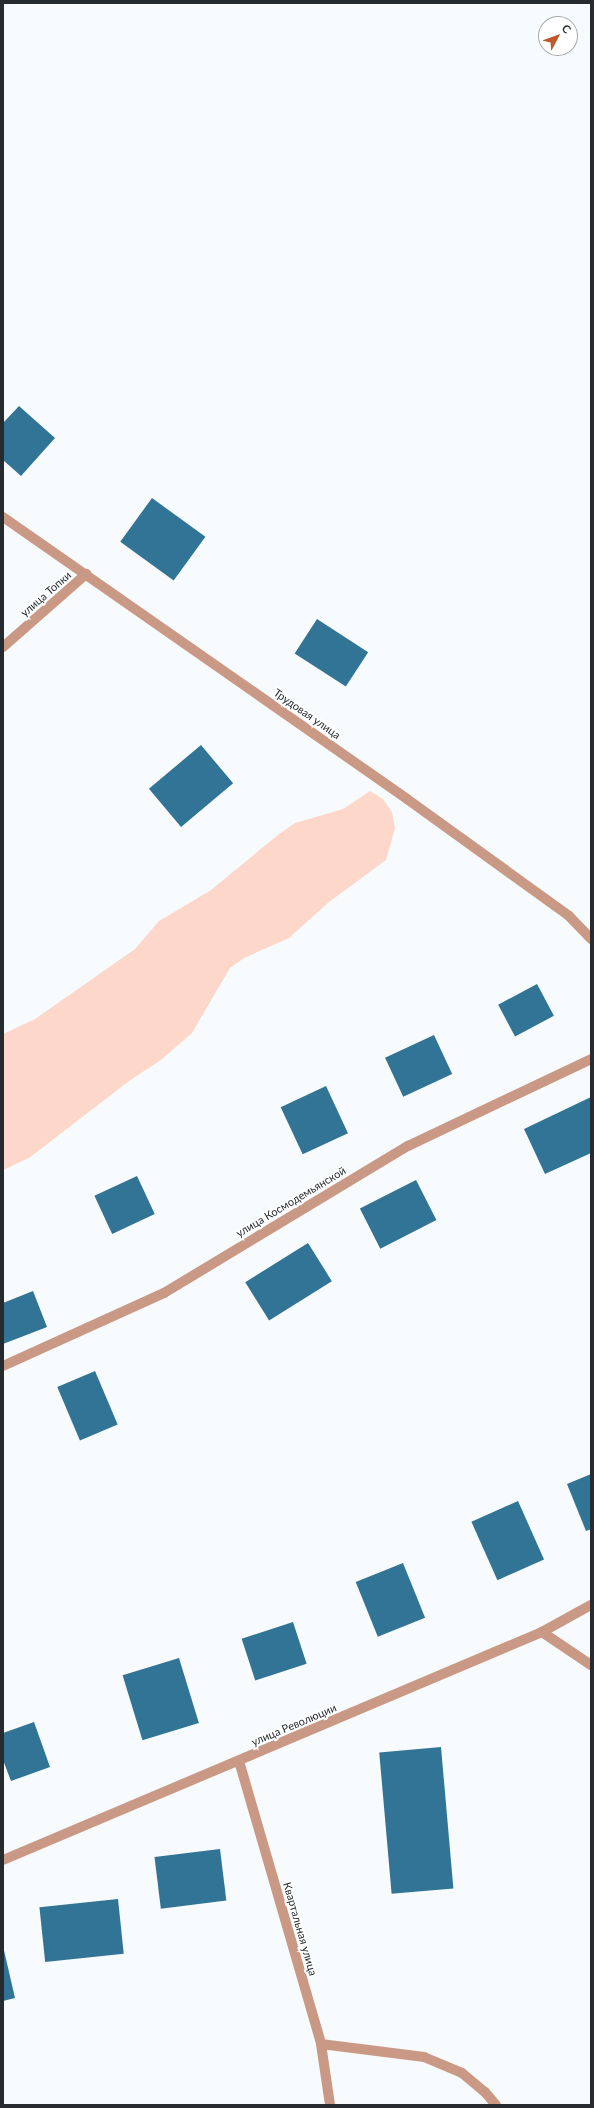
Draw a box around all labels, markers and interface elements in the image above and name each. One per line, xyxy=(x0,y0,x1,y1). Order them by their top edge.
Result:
north arrow xyxy=(538,16,578,56)
text: С xyxy=(559,21,574,35)
street label: улица Топки xyxy=(18,569,74,619)
street label: Трудовая улица xyxy=(271,686,343,742)
street label: улица Космодемьянской xyxy=(234,1164,348,1240)
street label: улица Революции xyxy=(250,1701,338,1749)
street label: Квартальная улица xyxy=(280,1881,320,1977)

